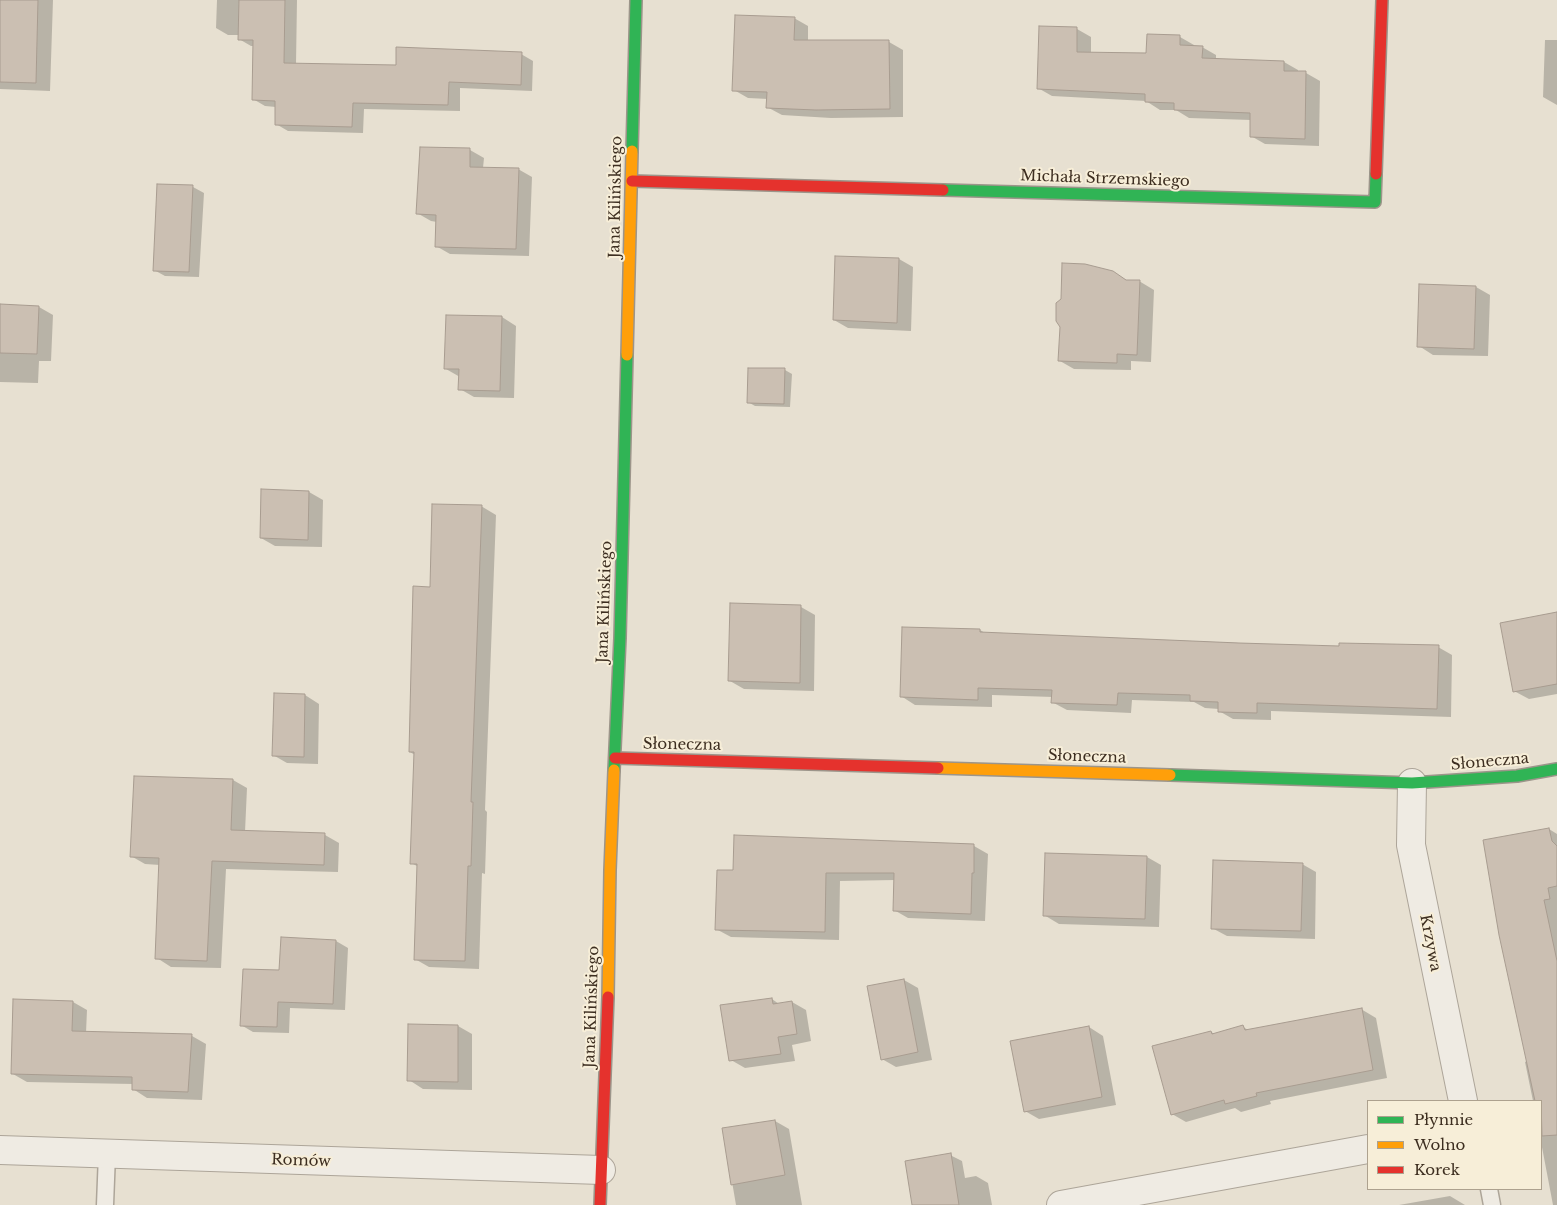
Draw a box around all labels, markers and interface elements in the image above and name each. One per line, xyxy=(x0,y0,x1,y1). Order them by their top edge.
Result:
street label: Jana Kilińskiego xyxy=(606,136,626,258)
street label: Michała Strzemskiego xyxy=(1020,167,1190,191)
street label: Jana Kilińskiego xyxy=(594,541,616,663)
street label: Słoneczna xyxy=(643,735,721,755)
street label: Słoneczna xyxy=(1048,747,1126,767)
street label: Słoneczna xyxy=(1450,750,1530,774)
street label: Krzywa xyxy=(1416,913,1444,973)
street label: Jana Kilińskiego xyxy=(581,946,603,1068)
legend xyxy=(1367,1100,1542,1190)
text: Płynnie xyxy=(1414,1110,1473,1129)
text: Wolno xyxy=(1414,1135,1465,1154)
street label: Romów xyxy=(271,1151,331,1171)
text: Korek xyxy=(1414,1160,1460,1179)

